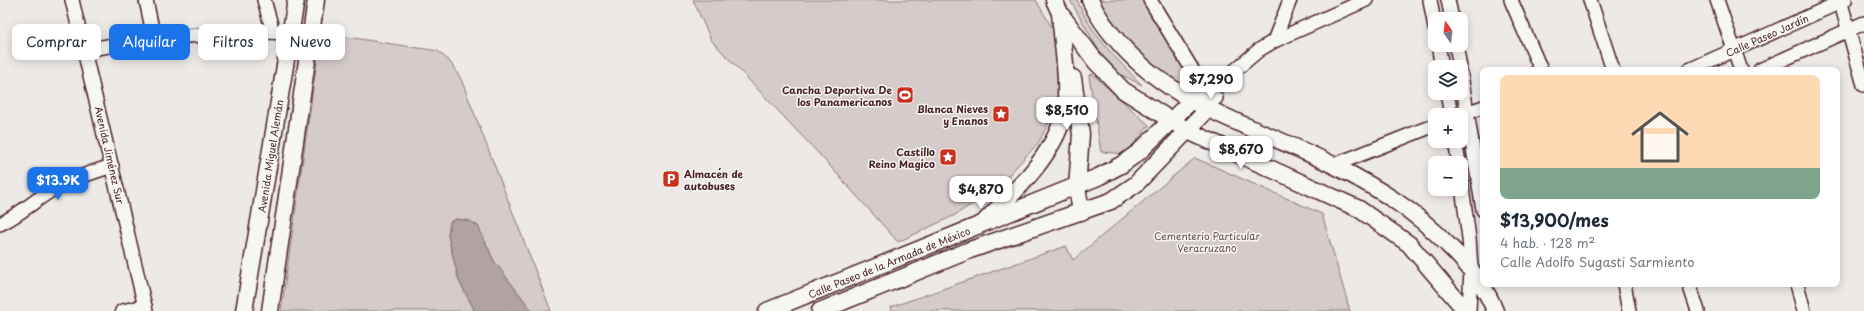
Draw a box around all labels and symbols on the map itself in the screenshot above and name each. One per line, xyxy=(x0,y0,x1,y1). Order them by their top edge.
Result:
street label: Calle Paseo Jardín xyxy=(1723,10,1811,60)
north arrow xyxy=(1428,12,1468,52)
pin: $7,290 xyxy=(1178,66,1244,100)
place label: Cancha Deportiva De los Panamericanos xyxy=(782,82,893,109)
sports icon: Cancha Deportiva De los Panamericanos xyxy=(895,85,915,105)
pin: $8,510 xyxy=(1034,97,1100,131)
street label: Avenida Miguel Alemán xyxy=(254,99,286,213)
place label: Blanca Nieves y Enanos xyxy=(917,101,988,128)
place icon: Blanca Nieves y Enanos xyxy=(991,104,1011,124)
street label: Avenida Jiménez Sur xyxy=(91,105,129,206)
pin: $8,670 xyxy=(1208,136,1274,170)
place label: Castillo Reino Magico xyxy=(869,144,935,171)
place icon: Castillo Reino Magico xyxy=(938,147,958,167)
place label: Almacén de autobuses xyxy=(684,166,744,193)
pin: $13.9K xyxy=(25,167,91,201)
parking icon: Almacén de autobuses xyxy=(661,169,681,189)
pin: $4,870 xyxy=(948,176,1014,210)
street label: Calle Paseo de la Armada de México xyxy=(806,222,973,301)
park label: Cementerio Particular Veracruzano xyxy=(1154,228,1261,255)

